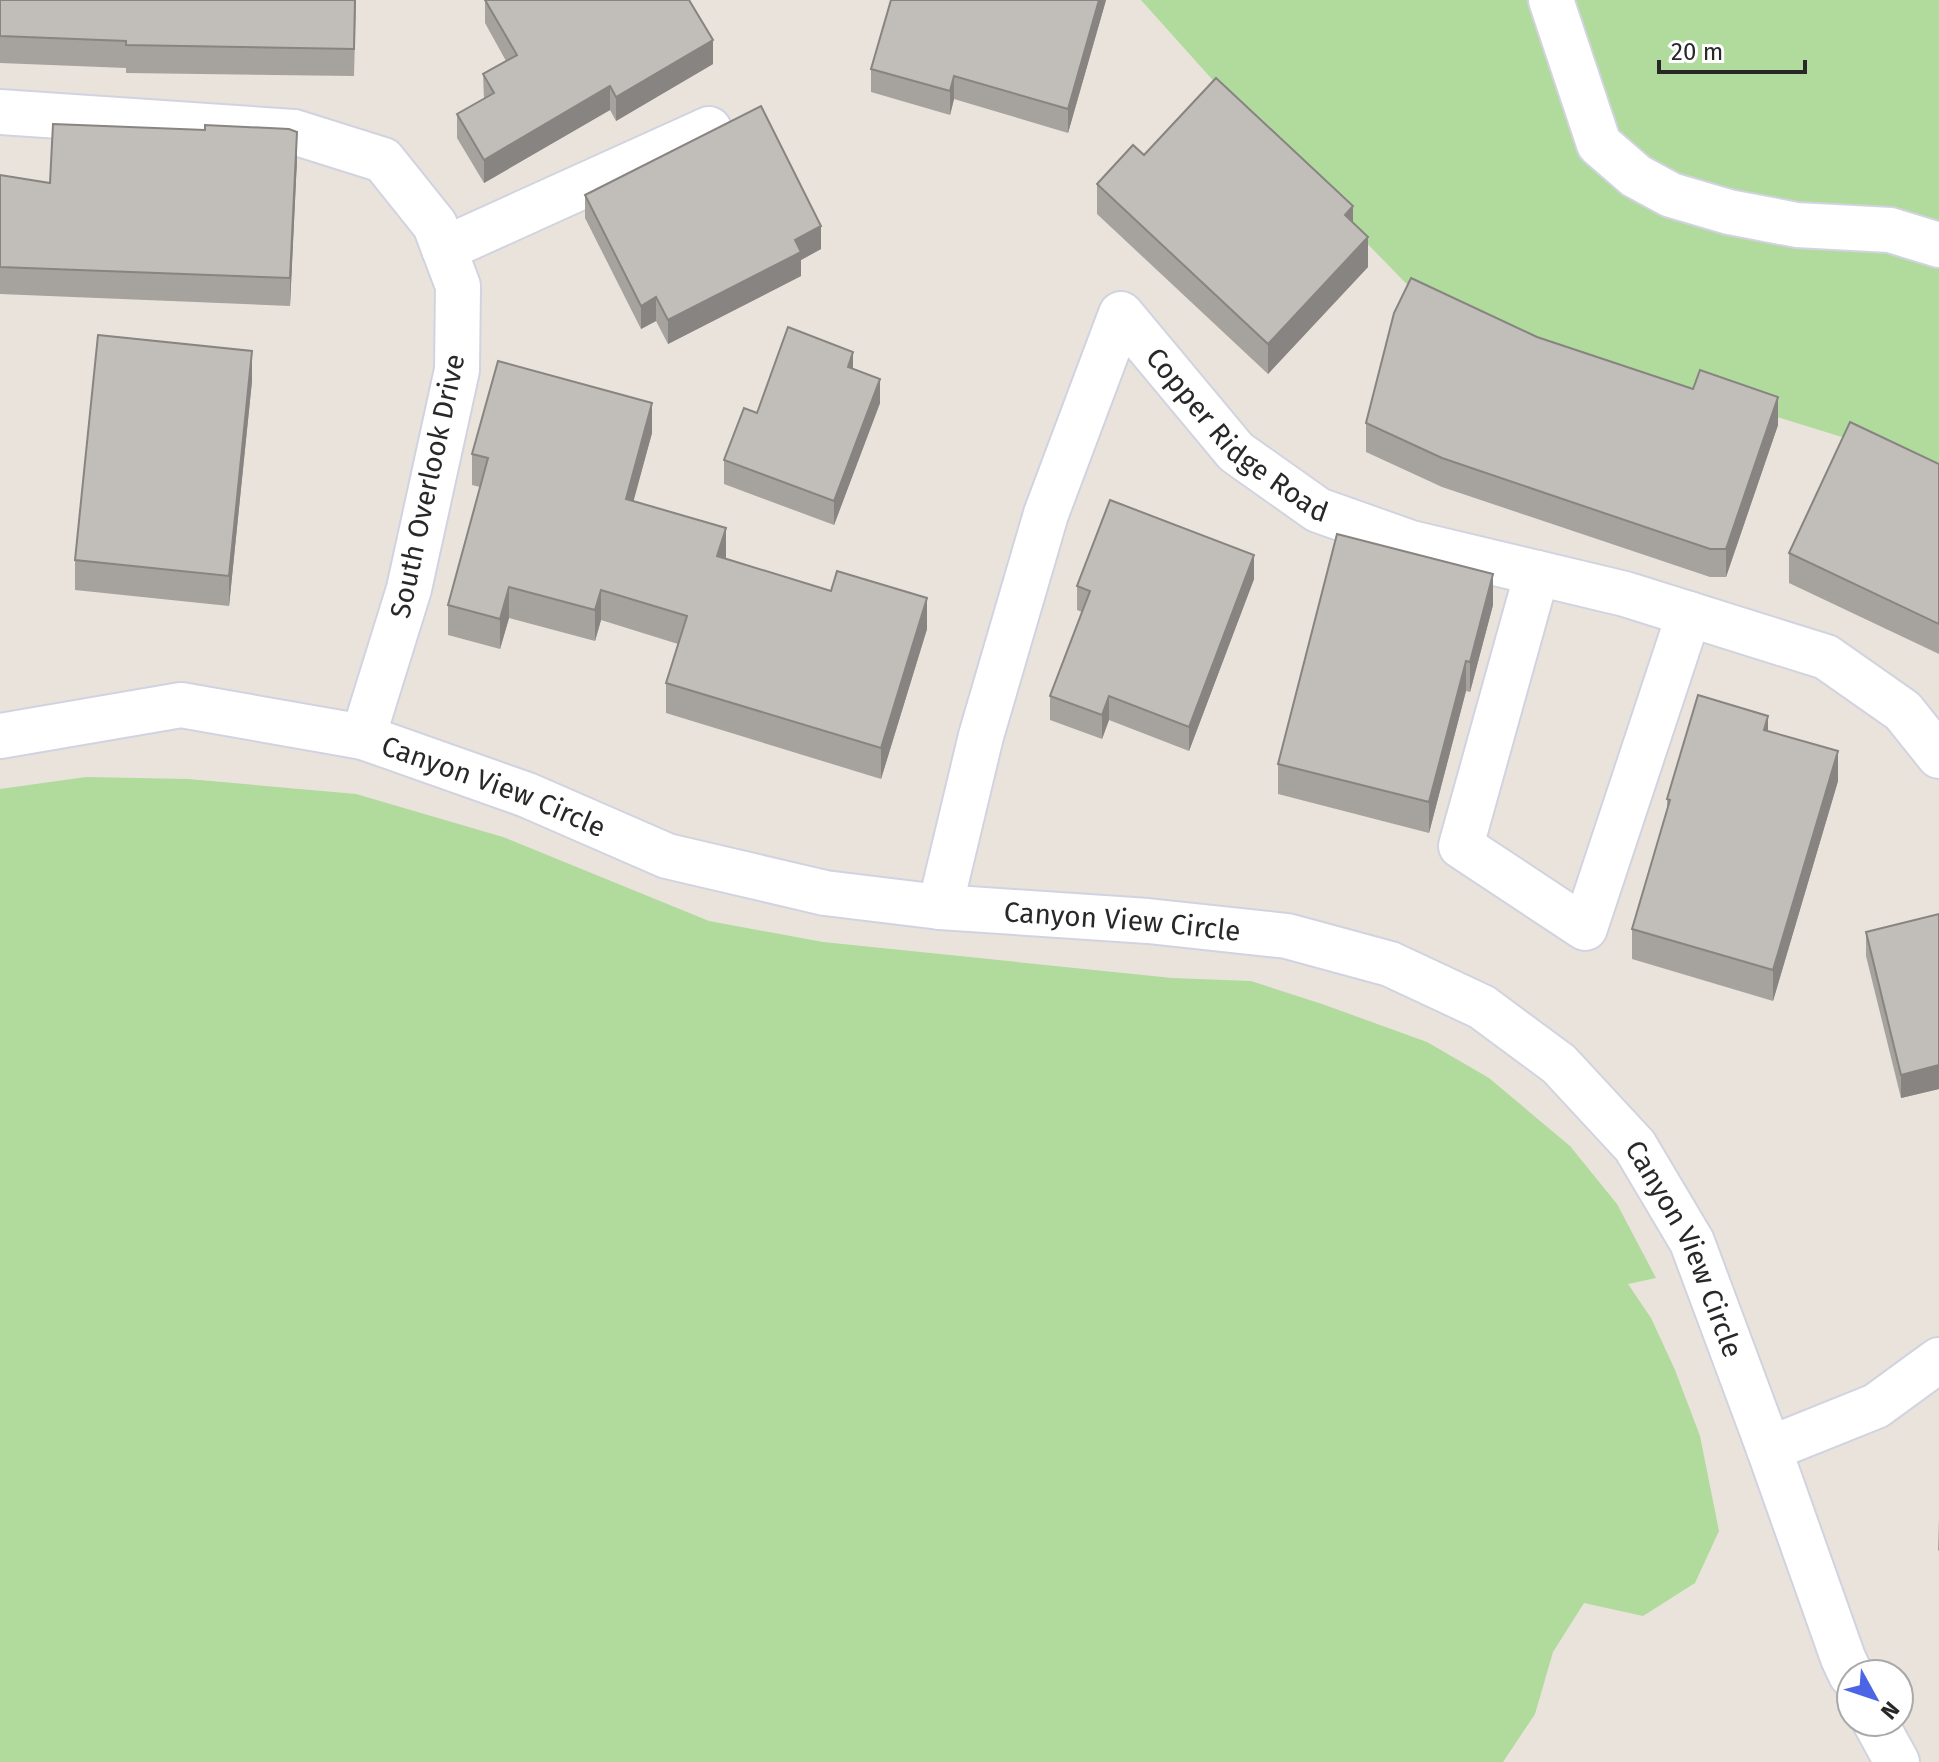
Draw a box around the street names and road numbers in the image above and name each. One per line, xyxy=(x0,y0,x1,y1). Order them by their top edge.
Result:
street label: Copper Ridge Road xyxy=(1139,341,1333,529)
street label: South Overlook Drive xyxy=(383,351,472,621)
street label: Canyon View Circle xyxy=(377,729,611,844)
street label: Canyon View Circle xyxy=(1003,895,1242,948)
street label: Canyon View Circle xyxy=(1618,1134,1749,1362)

